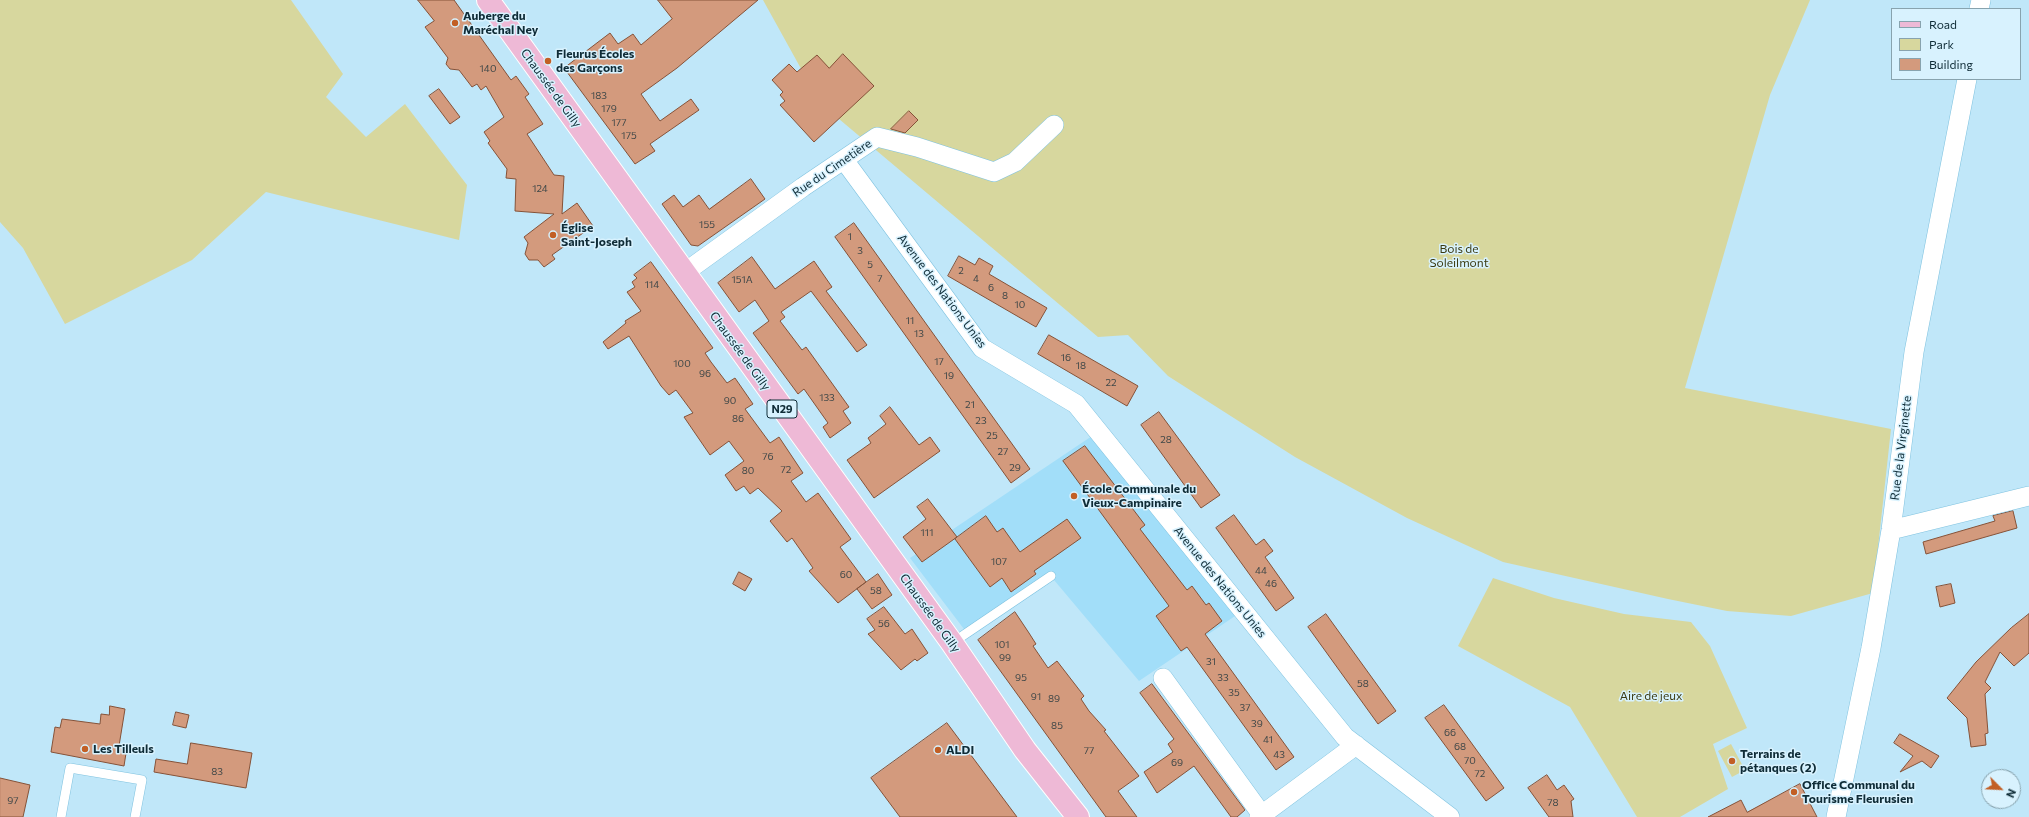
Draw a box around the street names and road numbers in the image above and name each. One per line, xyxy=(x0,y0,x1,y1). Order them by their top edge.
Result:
street label: Chaussée de Gilly xyxy=(518,46,584,130)
street label: Rue du Cimetière xyxy=(790,136,874,200)
street label: Avenue des Nations Unies xyxy=(894,231,990,351)
street label: Chaussée de Gilly xyxy=(707,309,773,393)
street label: Rue de la Virginette xyxy=(1887,395,1915,501)
road number: N29 xyxy=(767,400,797,418)
street label: Avenue des Nations Unies xyxy=(1171,523,1269,641)
street label: Chaussée de Gilly xyxy=(897,571,963,655)

